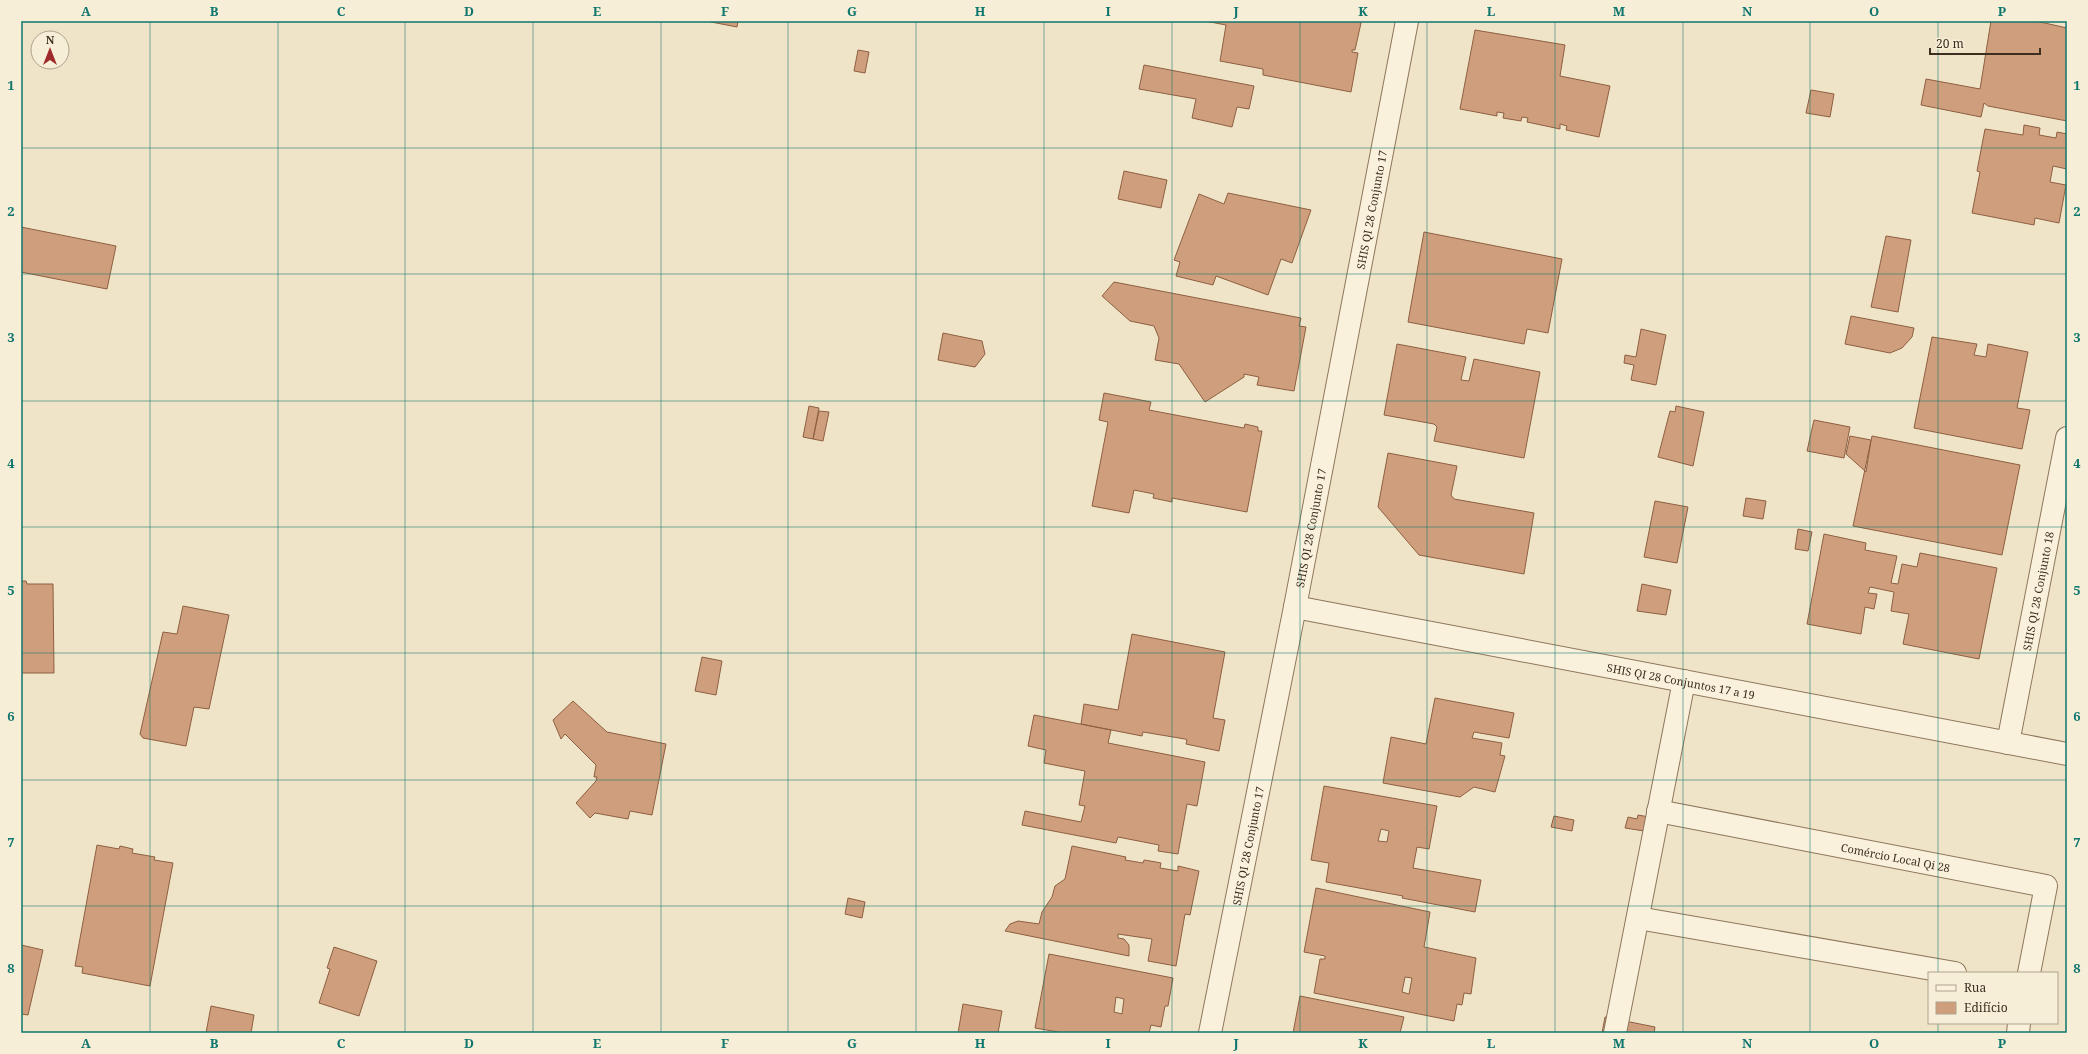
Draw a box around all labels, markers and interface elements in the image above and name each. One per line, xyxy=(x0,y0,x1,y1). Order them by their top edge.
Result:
text: A xyxy=(81,2,91,20)
text: B xyxy=(210,2,219,20)
text: C xyxy=(337,2,346,20)
text: D xyxy=(464,2,474,20)
text: E xyxy=(593,2,602,20)
text: F xyxy=(721,2,729,20)
text: G xyxy=(847,2,857,20)
text: H xyxy=(975,2,986,20)
text: I xyxy=(1105,2,1111,20)
text: J xyxy=(1232,2,1239,20)
text: K xyxy=(1358,2,1368,20)
text: L xyxy=(1487,2,1496,20)
text: M xyxy=(1613,2,1626,20)
text: N xyxy=(1742,2,1753,20)
text: O xyxy=(1869,2,1879,20)
text: P xyxy=(1998,2,2007,20)
north arrow xyxy=(30,30,70,70)
scale bar xyxy=(1930,30,2040,56)
text: N xyxy=(46,32,55,47)
text: 20 m xyxy=(1936,35,1964,52)
text: 1 xyxy=(7,76,15,94)
text: 1 xyxy=(2073,76,2081,94)
street label: SHIS QI 28 Conjunto 17 xyxy=(1352,149,1390,270)
text: 2 xyxy=(7,202,15,220)
text: 2 xyxy=(2073,202,2081,220)
text: 3 xyxy=(7,328,15,346)
text: 3 xyxy=(2073,328,2081,346)
text: 4 xyxy=(7,454,15,472)
text: 4 xyxy=(2073,454,2081,472)
street label: SHIS QI 28 Conjunto 17 xyxy=(1291,467,1329,589)
street label: SHIS QI 28 Conjunto 18 xyxy=(2019,530,2056,652)
text: 5 xyxy=(7,581,15,599)
text: 5 xyxy=(2073,581,2081,599)
street label: SHIS QI 28 Conjuntos 17 a 19 xyxy=(1606,659,1756,702)
text: 6 xyxy=(7,707,15,725)
text: 6 xyxy=(2073,707,2081,725)
street label: SHIS QI 28 Conjunto 17 xyxy=(1228,785,1267,906)
text: 7 xyxy=(7,833,15,851)
text: 7 xyxy=(2073,833,2081,851)
street label: Comércio Local Qi 28 xyxy=(1840,839,1951,875)
text: 8 xyxy=(7,959,15,977)
text: 8 xyxy=(2073,959,2081,977)
legend xyxy=(1928,972,2058,1024)
text: Rua xyxy=(1964,979,1986,996)
text: Edifício xyxy=(1964,999,2008,1016)
text: A xyxy=(81,1034,91,1052)
text: B xyxy=(210,1034,219,1052)
text: C xyxy=(337,1034,346,1052)
text: D xyxy=(464,1034,474,1052)
text: E xyxy=(593,1034,602,1052)
text: F xyxy=(721,1034,729,1052)
text: G xyxy=(847,1034,857,1052)
text: H xyxy=(975,1034,986,1052)
text: I xyxy=(1105,1034,1111,1052)
text: J xyxy=(1232,1034,1239,1052)
text: K xyxy=(1358,1034,1368,1052)
text: L xyxy=(1487,1034,1496,1052)
text: M xyxy=(1613,1034,1626,1052)
text: N xyxy=(1742,1034,1753,1052)
text: O xyxy=(1869,1034,1879,1052)
text: P xyxy=(1998,1034,2007,1052)

